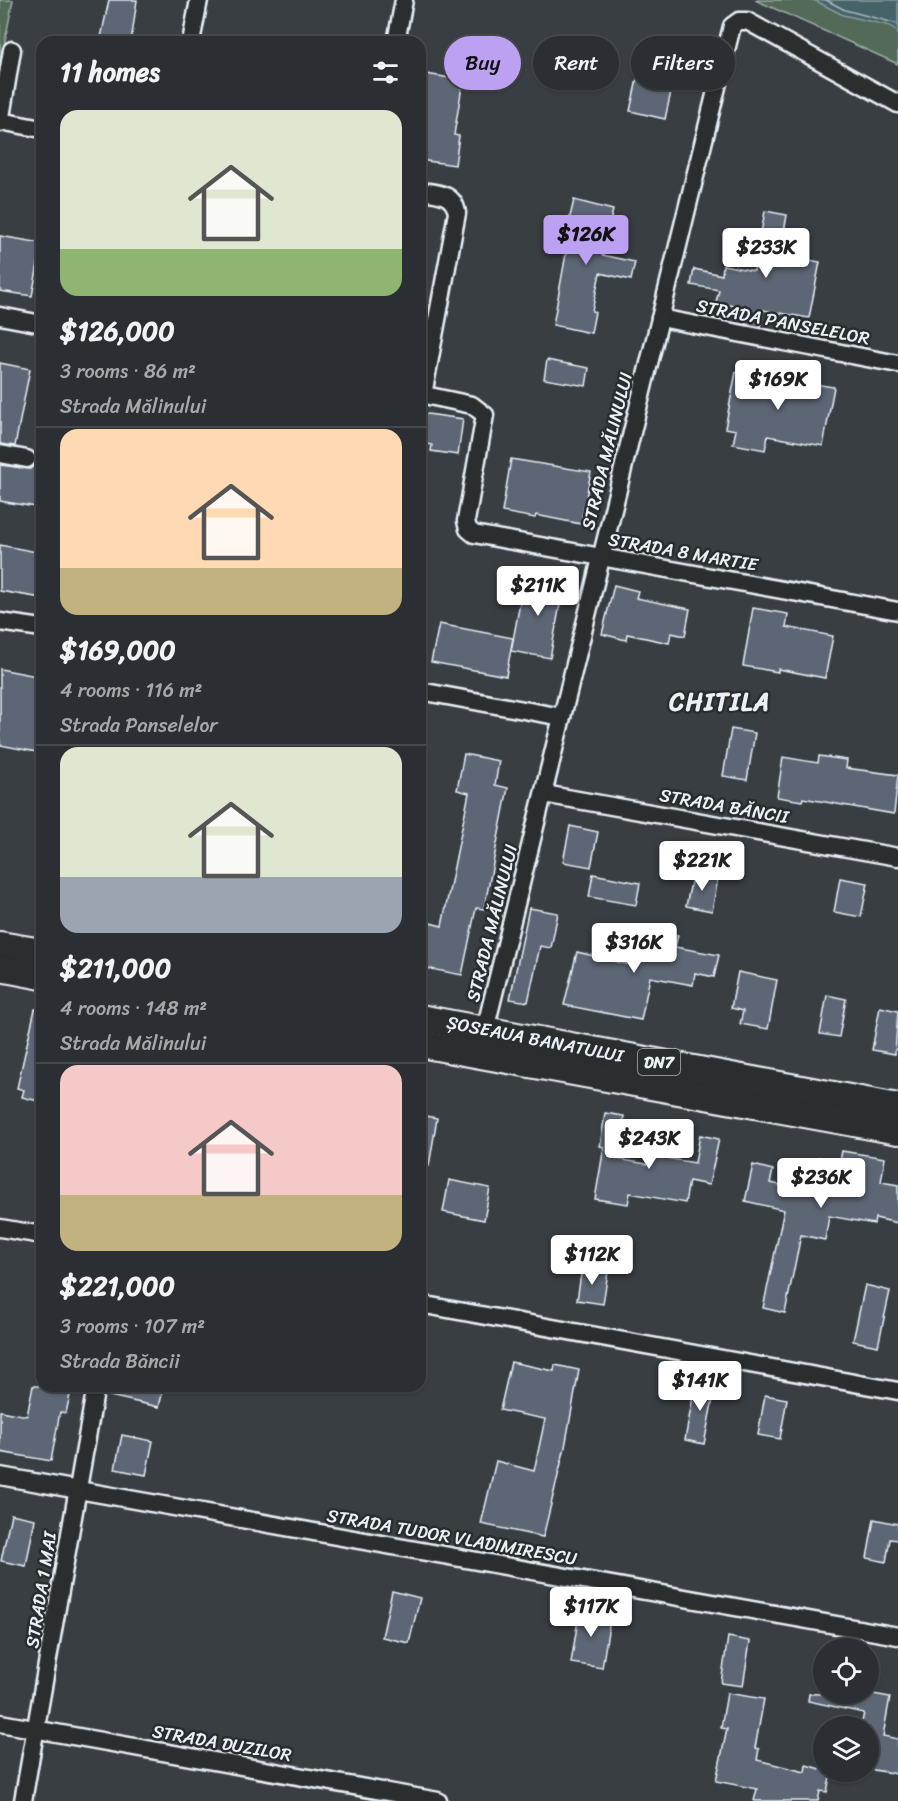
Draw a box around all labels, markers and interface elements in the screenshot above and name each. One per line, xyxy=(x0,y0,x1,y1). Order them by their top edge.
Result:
chip: Buy xyxy=(444,36,521,90)
chip: Rent xyxy=(533,36,619,90)
chip: Filters xyxy=(631,36,735,90)
text: 11 homes xyxy=(60,49,160,95)
icon: filters xyxy=(369,56,402,89)
icon: home xyxy=(177,149,285,257)
pin: $126K xyxy=(544,215,628,266)
text: $126K xyxy=(557,217,615,252)
pin: $233K xyxy=(724,228,808,279)
text: $233K xyxy=(736,230,796,265)
street label: STRADA PANSELELOR xyxy=(694,290,872,355)
text: $126,000 xyxy=(60,308,175,354)
text: 3 rooms · 86 m² xyxy=(60,354,196,389)
pin: $169K xyxy=(736,360,820,411)
text: $169K xyxy=(749,362,807,397)
street label: STRADA MĂLINULUI xyxy=(572,368,642,533)
text: Strada Mălinului xyxy=(60,389,206,424)
icon: home xyxy=(177,468,285,576)
street label: STRADA 8 MARTIE xyxy=(606,523,761,581)
pin: $211K xyxy=(496,566,580,617)
text: $211K xyxy=(511,568,565,603)
text: $169,000 xyxy=(60,627,176,673)
text: 4 rooms · 116 m² xyxy=(60,673,202,708)
district label: CHITILA xyxy=(668,681,771,723)
text: Strada Panselelor xyxy=(60,708,218,743)
street label: STRADA BĂNCII xyxy=(657,779,793,833)
icon: home xyxy=(177,786,285,894)
street label: STRADA MĂLINULUI xyxy=(457,840,527,1005)
pin: $221K xyxy=(660,841,744,892)
text: $221K xyxy=(673,843,731,878)
pin: $316K xyxy=(592,923,676,974)
text: $316K xyxy=(606,925,662,960)
text: $211,000 xyxy=(60,945,171,991)
text: 4 rooms · 148 m² xyxy=(60,991,207,1026)
street label: ȘOSEAUA BANATULUI xyxy=(444,1006,628,1072)
text: Strada Mălinului xyxy=(60,1026,206,1061)
road number: DN7 xyxy=(638,1049,680,1075)
icon: home xyxy=(177,1104,285,1212)
pin: $243K xyxy=(607,1119,691,1170)
text: $243K xyxy=(619,1121,679,1156)
pin: $236K xyxy=(779,1158,863,1209)
text: $236K xyxy=(791,1160,851,1195)
pin: $112K xyxy=(550,1235,634,1286)
text: $112K xyxy=(565,1237,619,1272)
text: $221,000 xyxy=(60,1263,175,1309)
text: 3 rooms · 107 m² xyxy=(60,1309,205,1344)
text: Strada Băncii xyxy=(60,1344,180,1379)
pin: $141K xyxy=(658,1361,742,1412)
text: $141K xyxy=(672,1363,728,1398)
street label: STRADA TUDOR VLADIMIRESCU xyxy=(324,1499,580,1575)
street label: STRADA 1 MAI xyxy=(16,1528,66,1650)
pin: $117K xyxy=(549,1587,633,1638)
text: $117K xyxy=(564,1589,618,1624)
map controls xyxy=(813,1638,879,1782)
button: locate xyxy=(813,1638,879,1704)
street label: STRADA DUZILOR xyxy=(150,1715,294,1771)
button: layers xyxy=(813,1716,879,1782)

